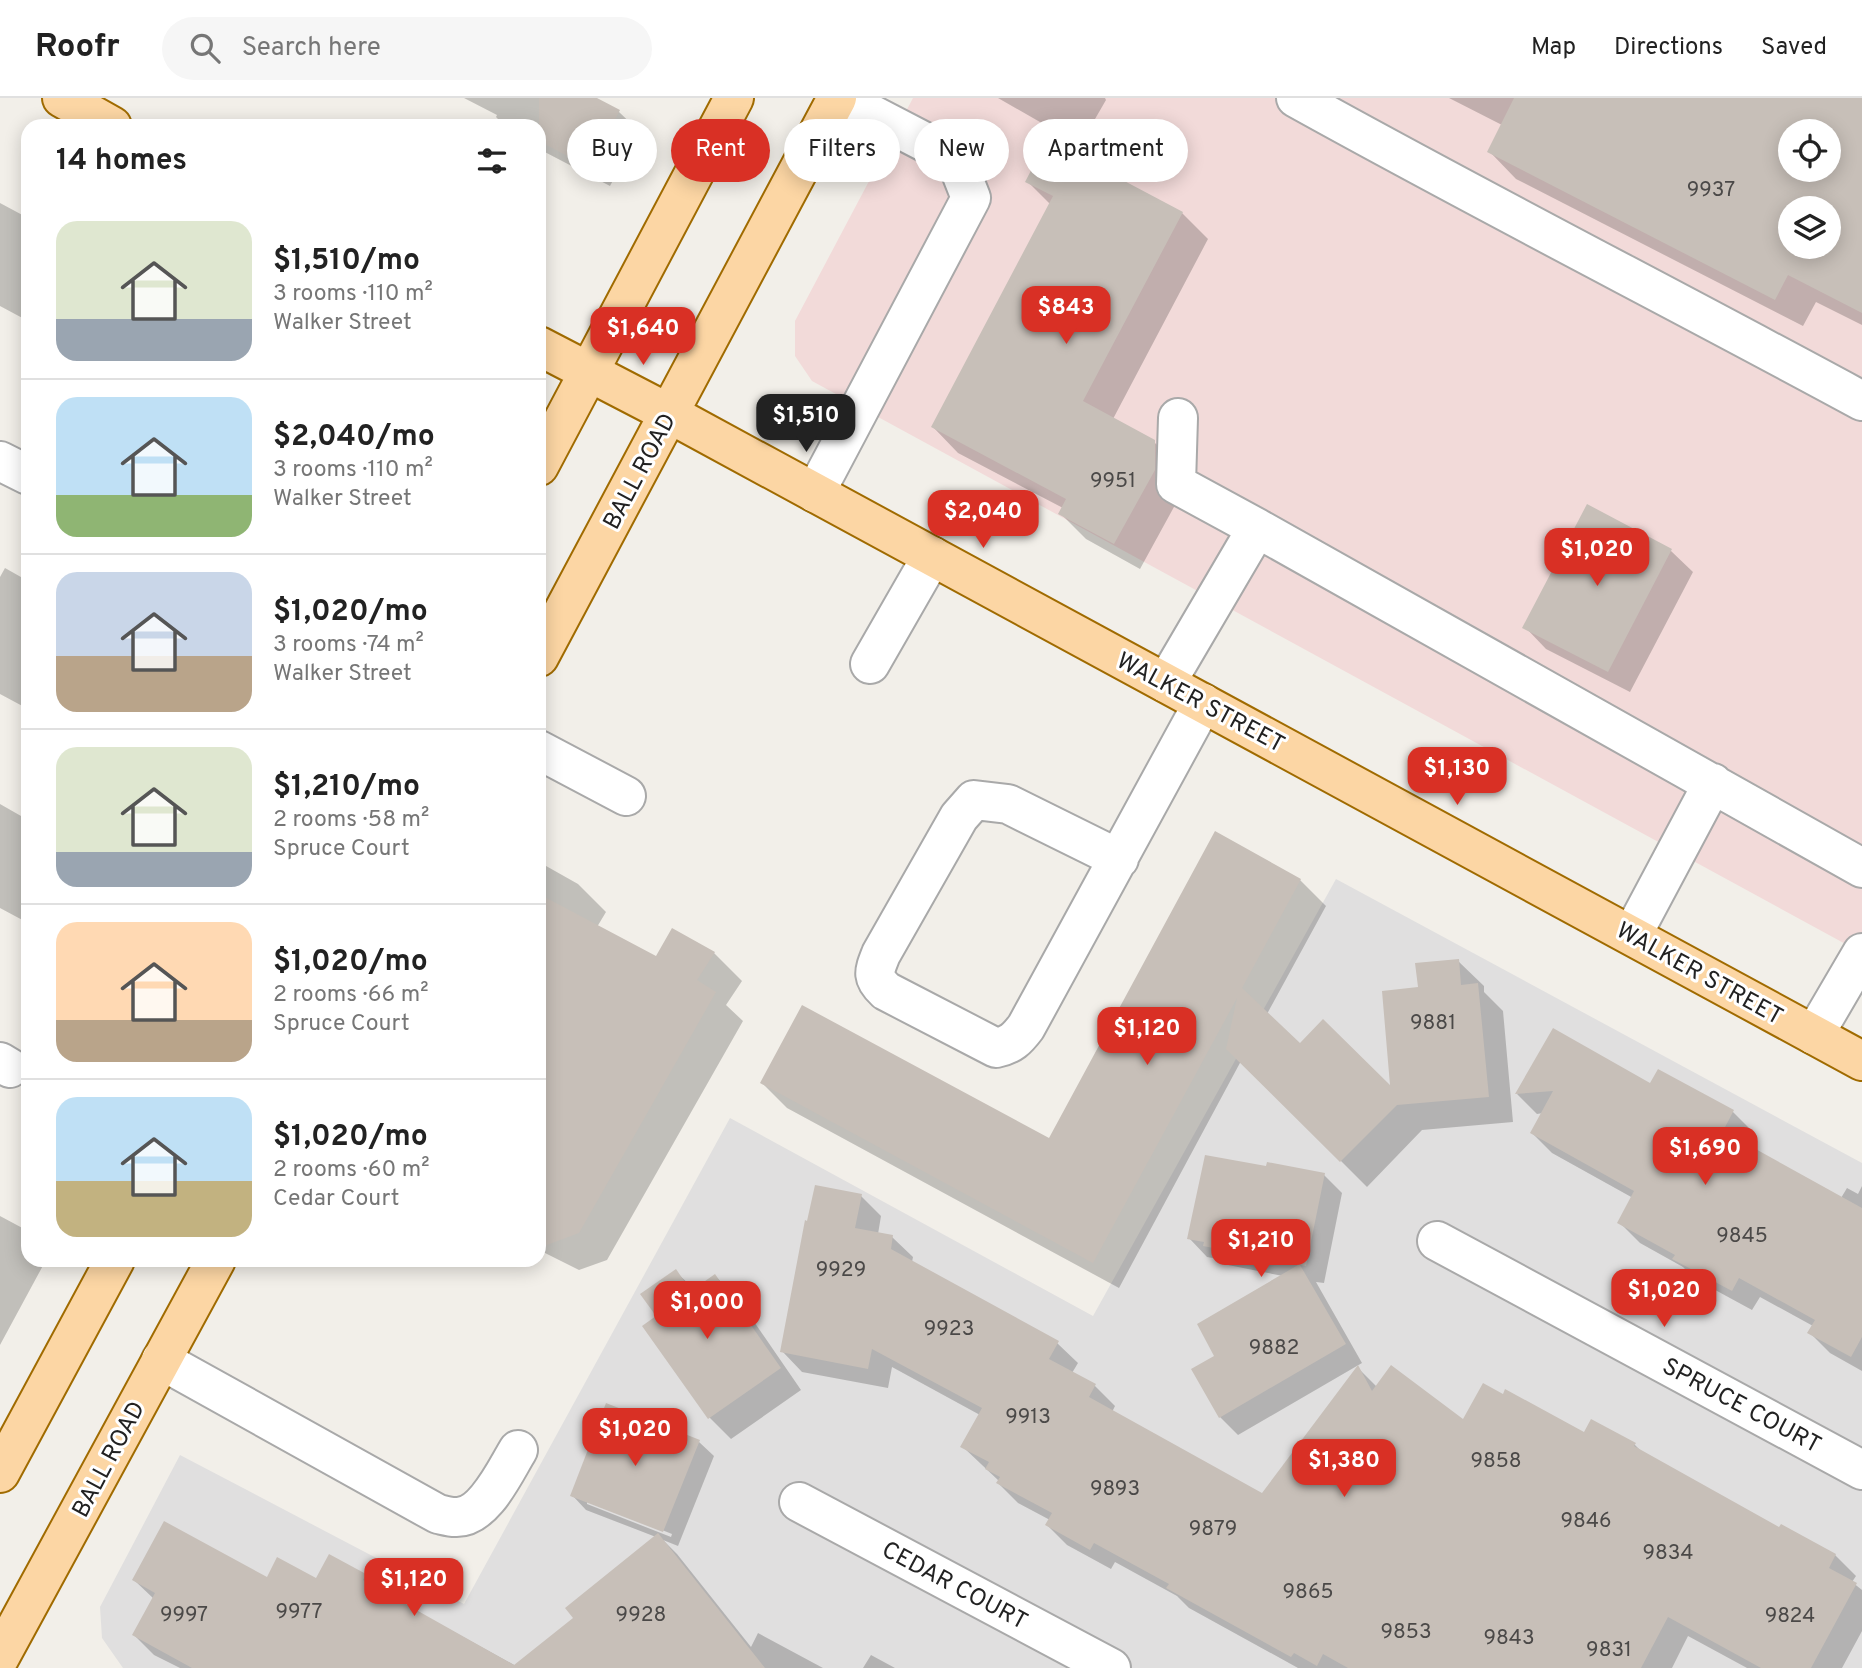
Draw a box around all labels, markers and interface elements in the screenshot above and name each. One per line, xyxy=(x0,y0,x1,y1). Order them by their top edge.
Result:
search box xyxy=(162,17,652,80)
text: Roofr xyxy=(35,27,120,69)
icon: search xyxy=(186,29,224,67)
text: Search here xyxy=(242,32,381,65)
text: Map xyxy=(1531,33,1576,63)
text: Directions xyxy=(1614,33,1723,63)
text: Saved xyxy=(1761,33,1827,63)
chip: Buy xyxy=(567,119,657,182)
chip: Rent xyxy=(671,119,770,182)
chip: Filters xyxy=(784,119,900,182)
chip: New xyxy=(914,119,1009,182)
chip: Apartment xyxy=(1023,119,1188,182)
map controls xyxy=(1778,119,1841,259)
button: locate xyxy=(1778,119,1841,182)
icon: filters xyxy=(473,142,511,180)
text: 14 homes xyxy=(56,143,187,180)
house number: 9937 xyxy=(1687,177,1735,204)
button: layers xyxy=(1778,196,1841,259)
text: $1,510/mo xyxy=(273,243,420,280)
icon: home xyxy=(112,249,196,333)
text: 3 rooms · 110 m² xyxy=(273,280,433,309)
pin: $843 xyxy=(1025,286,1107,346)
text: $843 xyxy=(1038,294,1094,323)
pin: $1,640 xyxy=(586,308,700,367)
text: Walker Street xyxy=(273,309,412,338)
text: $1,640 xyxy=(606,315,680,344)
pin: $1,510 xyxy=(749,394,863,454)
text: $1,510 xyxy=(772,402,840,431)
street label: BALL ROAD xyxy=(598,409,684,535)
text: $2,040/mo xyxy=(273,419,435,456)
icon: home xyxy=(112,425,196,509)
text: 3 rooms · 110 m² xyxy=(273,456,433,485)
house number: 9951 xyxy=(1090,468,1136,495)
text: Walker Street xyxy=(273,485,412,514)
pin: $2,040 xyxy=(926,490,1040,550)
text: $2,040 xyxy=(944,498,1022,527)
pin: $1,020 xyxy=(1540,528,1654,588)
text: $1,020 xyxy=(1560,536,1634,565)
text: $1,020/mo xyxy=(273,594,428,631)
icon: home xyxy=(112,600,196,684)
text: 3 rooms · 74 m² xyxy=(273,631,424,660)
street label: WALKER STREET xyxy=(1111,647,1289,761)
text: Walker Street xyxy=(273,660,412,689)
pin: $1,130 xyxy=(1400,748,1514,807)
text: $1,130 xyxy=(1424,755,1490,784)
text: $1,210/mo xyxy=(273,769,420,806)
icon: home xyxy=(112,775,196,859)
text: 2 rooms · 58 m² xyxy=(273,806,429,835)
text: Spruce Court xyxy=(273,835,410,864)
street label: WALKER STREET xyxy=(1610,916,1788,1033)
text: $1,020/mo xyxy=(273,944,428,981)
icon: home xyxy=(112,950,196,1034)
text: 2 rooms · 66 m² xyxy=(273,981,429,1010)
pin: $1,120 xyxy=(1090,1007,1204,1067)
text: Spruce Court xyxy=(273,1010,410,1039)
house number: 9881 xyxy=(1410,1010,1456,1037)
text: $1,120 xyxy=(1113,1015,1181,1044)
text: $1,020/mo xyxy=(273,1119,428,1156)
icon: home xyxy=(112,1125,196,1209)
pin: $1,690 xyxy=(1648,1128,1762,1187)
text: $1,690 xyxy=(1669,1135,1741,1164)
text: 2 rooms · 60 m² xyxy=(273,1156,430,1185)
text: Cedar Court xyxy=(273,1185,399,1214)
pin: $1,210 xyxy=(1204,1220,1318,1279)
house number: 9845 xyxy=(1716,1223,1768,1250)
text: $1,210 xyxy=(1227,1227,1295,1256)
house number: 9929 xyxy=(816,1257,866,1284)
pin: $1,020 xyxy=(1607,1270,1721,1329)
text: $1,020 xyxy=(1627,1277,1701,1306)
pin: $1,000 xyxy=(650,1282,764,1341)
text: $1,000 xyxy=(670,1289,744,1318)
house number: 9923 xyxy=(924,1316,974,1343)
house number: 9882 xyxy=(1249,1335,1299,1362)
street label: SPRUCE COURT xyxy=(1656,1352,1826,1461)
street label: BALL ROAD xyxy=(67,1397,153,1523)
house number: 9913 xyxy=(1005,1404,1051,1431)
pin: $1,020 xyxy=(578,1408,692,1468)
text: $1,020 xyxy=(598,1416,672,1445)
pin: $1,380 xyxy=(1287,1440,1401,1499)
text: $1,380 xyxy=(1308,1447,1380,1476)
house number: 9858 xyxy=(1470,1448,1522,1475)
house number: 9893 xyxy=(1090,1476,1140,1503)
house number: 9846 xyxy=(1561,1508,1611,1535)
house number: 9879 xyxy=(1189,1516,1237,1543)
street label: CEDAR COURT xyxy=(876,1536,1032,1638)
house number: 9834 xyxy=(1642,1540,1694,1567)
pin: $1,120 xyxy=(357,1558,471,1618)
text: $1,120 xyxy=(380,1566,448,1595)
house number: 9865 xyxy=(1283,1579,1333,1606)
house number: 9977 xyxy=(275,1599,323,1626)
house number: 9997 xyxy=(160,1602,208,1629)
house number: 9928 xyxy=(616,1602,666,1629)
house number: 9824 xyxy=(1765,1603,1815,1630)
house number: 9853 xyxy=(1380,1619,1432,1646)
house number: 9843 xyxy=(1483,1625,1535,1652)
house number: 9831 xyxy=(1586,1637,1632,1664)

